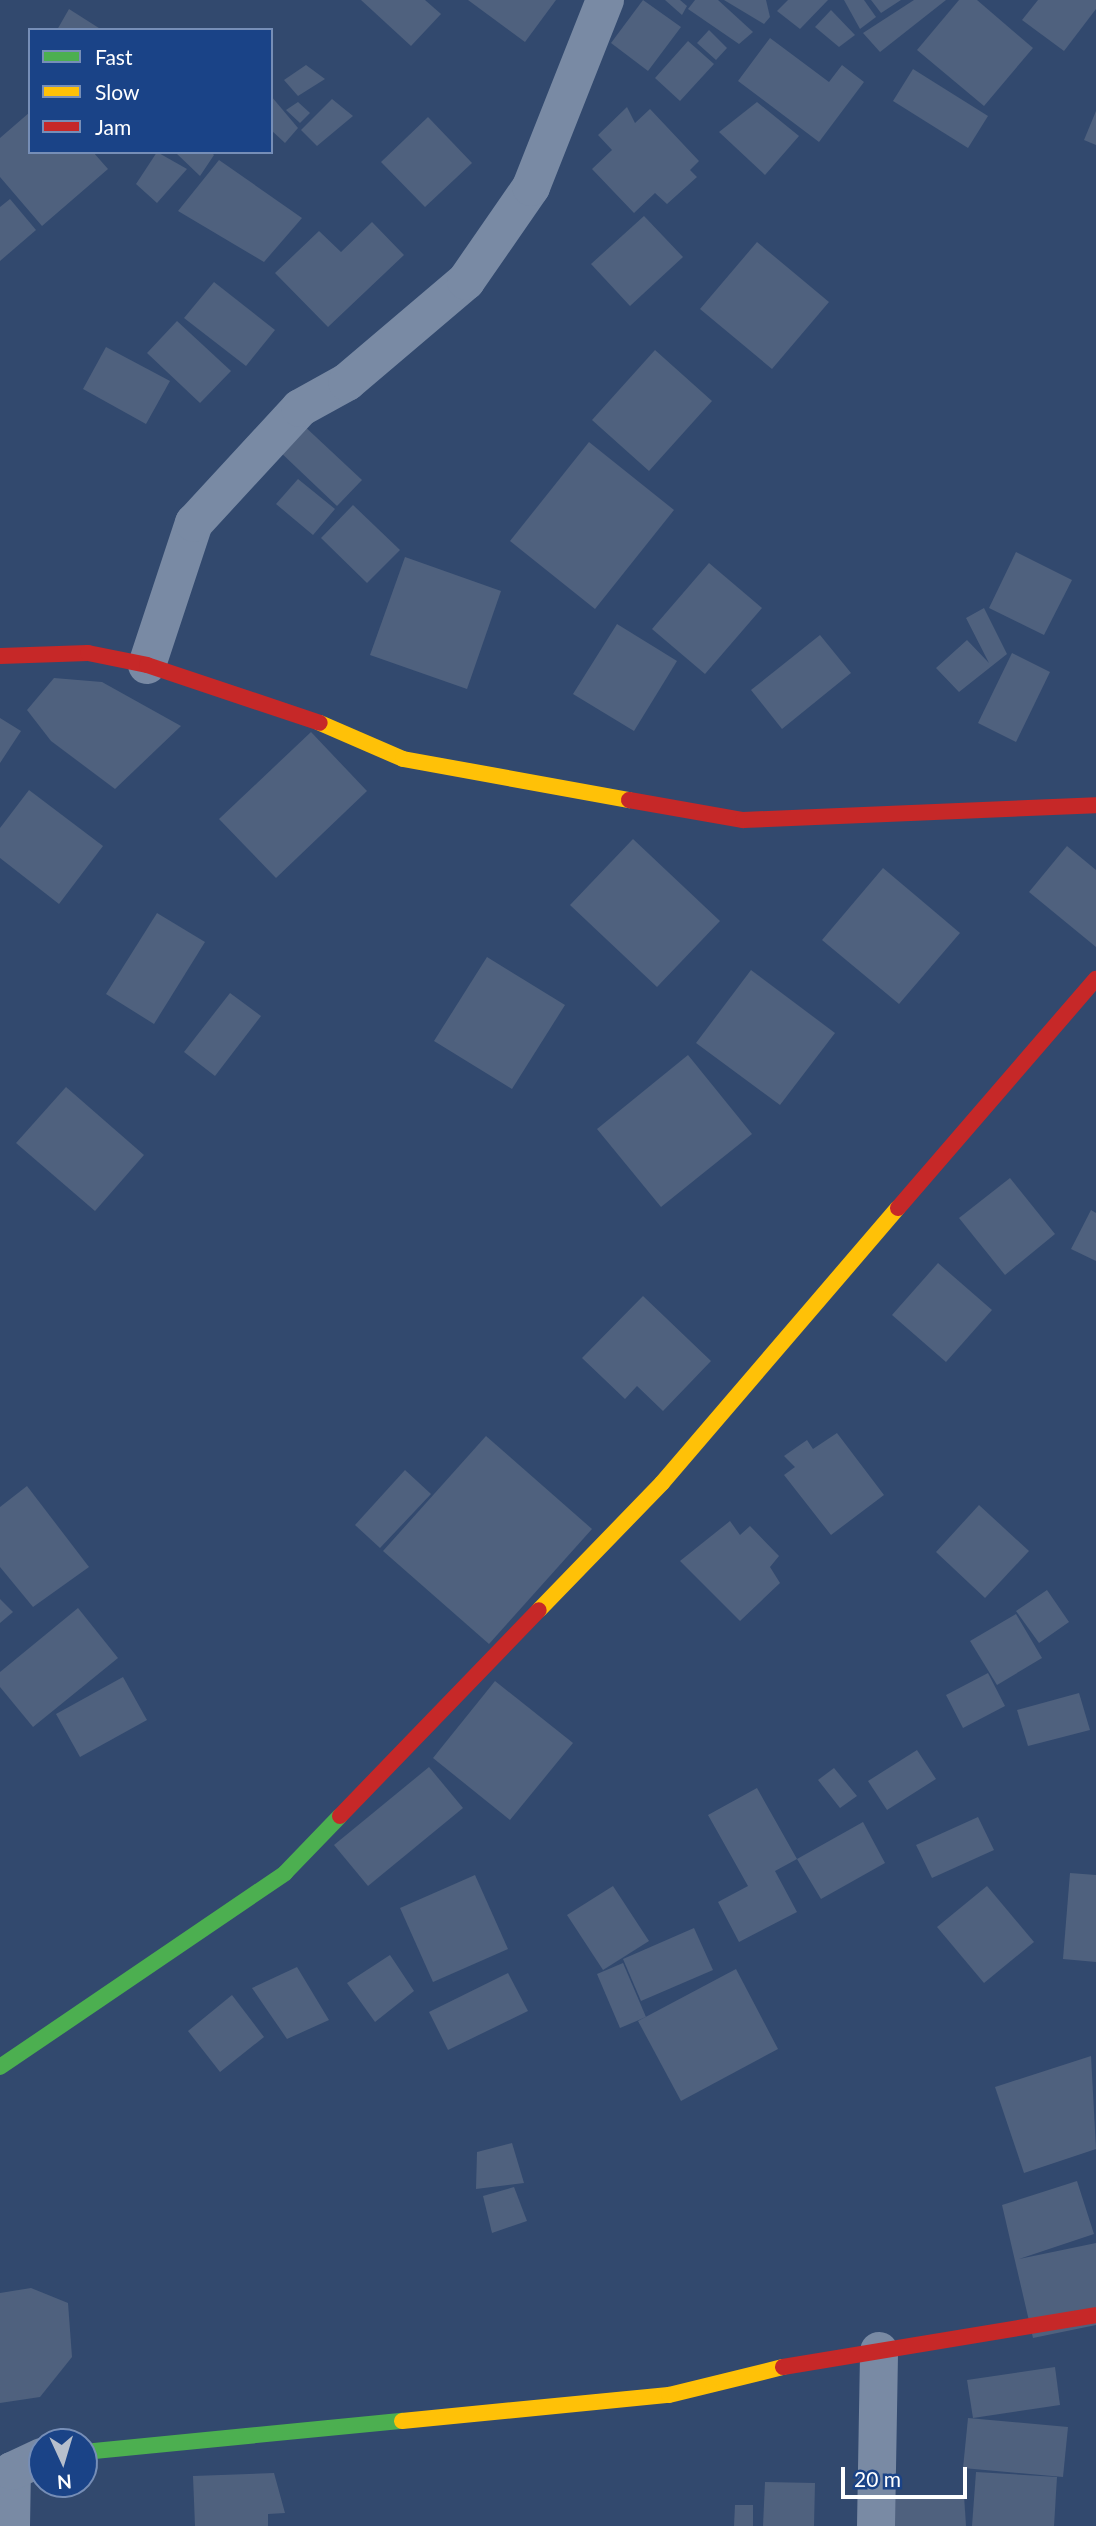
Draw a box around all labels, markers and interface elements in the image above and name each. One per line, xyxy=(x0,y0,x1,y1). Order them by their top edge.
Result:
legend xyxy=(28,28,273,154)
text: Fast xyxy=(95,44,132,69)
text: Slow xyxy=(95,79,139,104)
text: Jam xyxy=(95,114,131,139)
north arrow xyxy=(28,2428,98,2498)
scale bar xyxy=(844,2452,970,2496)
text: 20 m xyxy=(854,2466,901,2491)
text: N xyxy=(56,2470,72,2494)

